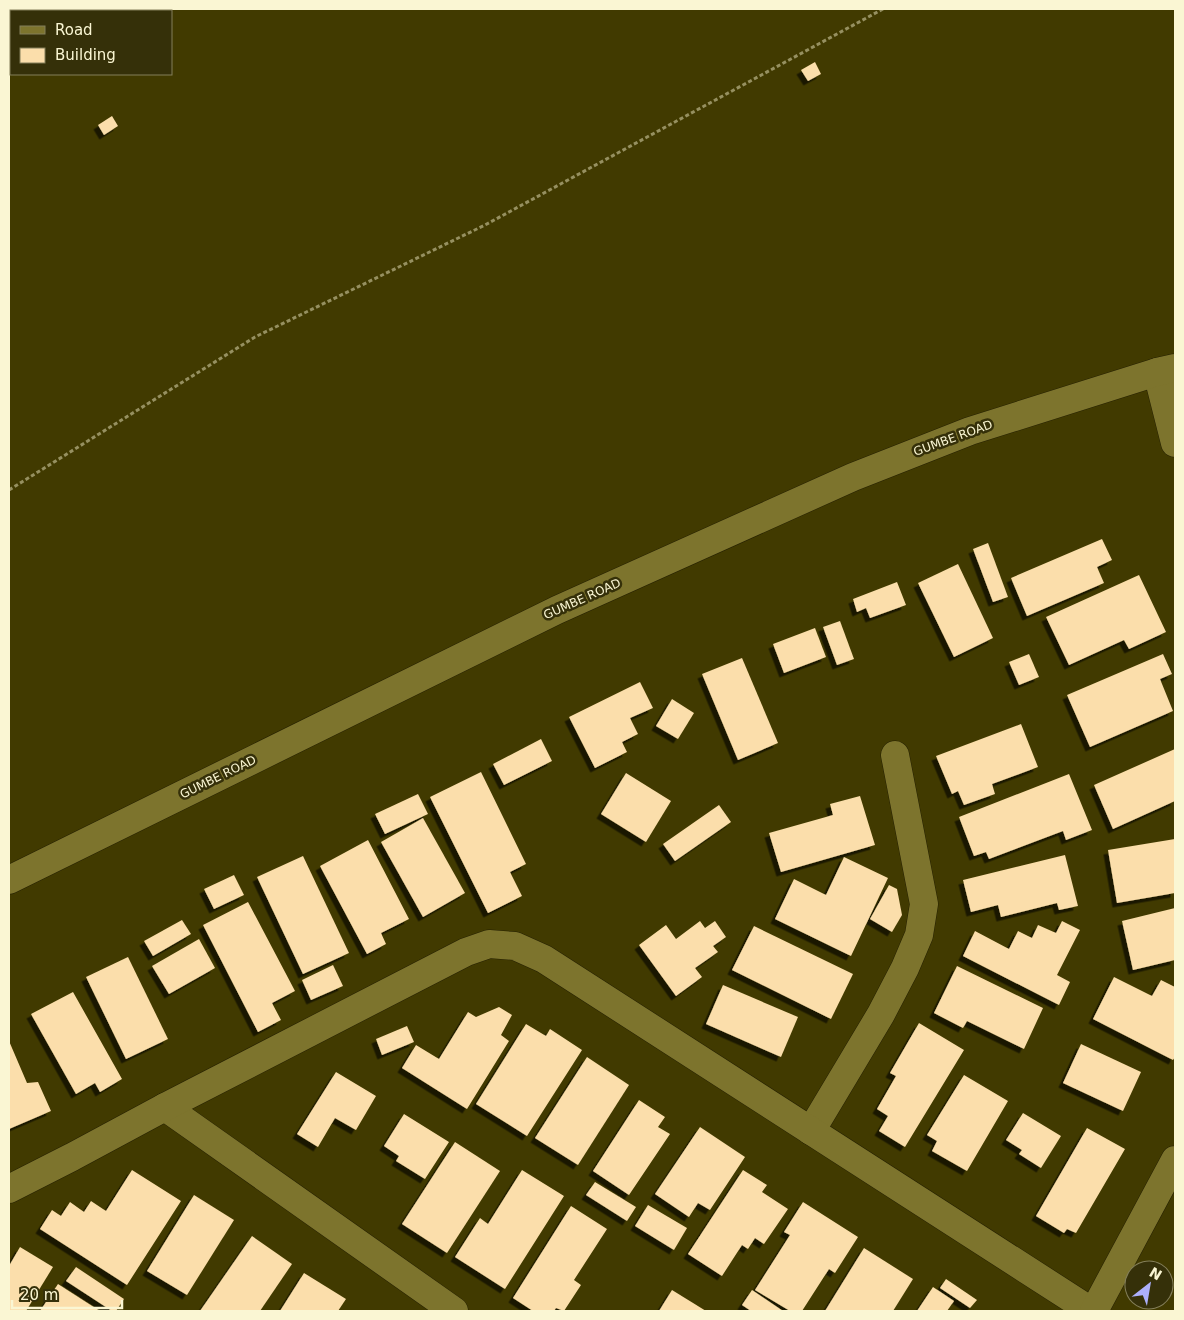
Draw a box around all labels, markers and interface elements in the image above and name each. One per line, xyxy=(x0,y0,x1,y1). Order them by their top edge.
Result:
legend xyxy=(10,10,172,75)
text: Road xyxy=(55,21,93,39)
text: Building xyxy=(55,46,116,64)
street label: GUMBE ROAD xyxy=(912,417,994,459)
street label: GUMBE ROAD xyxy=(541,576,623,622)
street label: GUMBE ROAD xyxy=(178,752,258,802)
north arrow xyxy=(1124,1260,1174,1310)
text: N xyxy=(1147,1264,1165,1284)
scale bar xyxy=(12,1278,122,1310)
text: 20 m xyxy=(20,1286,58,1304)

